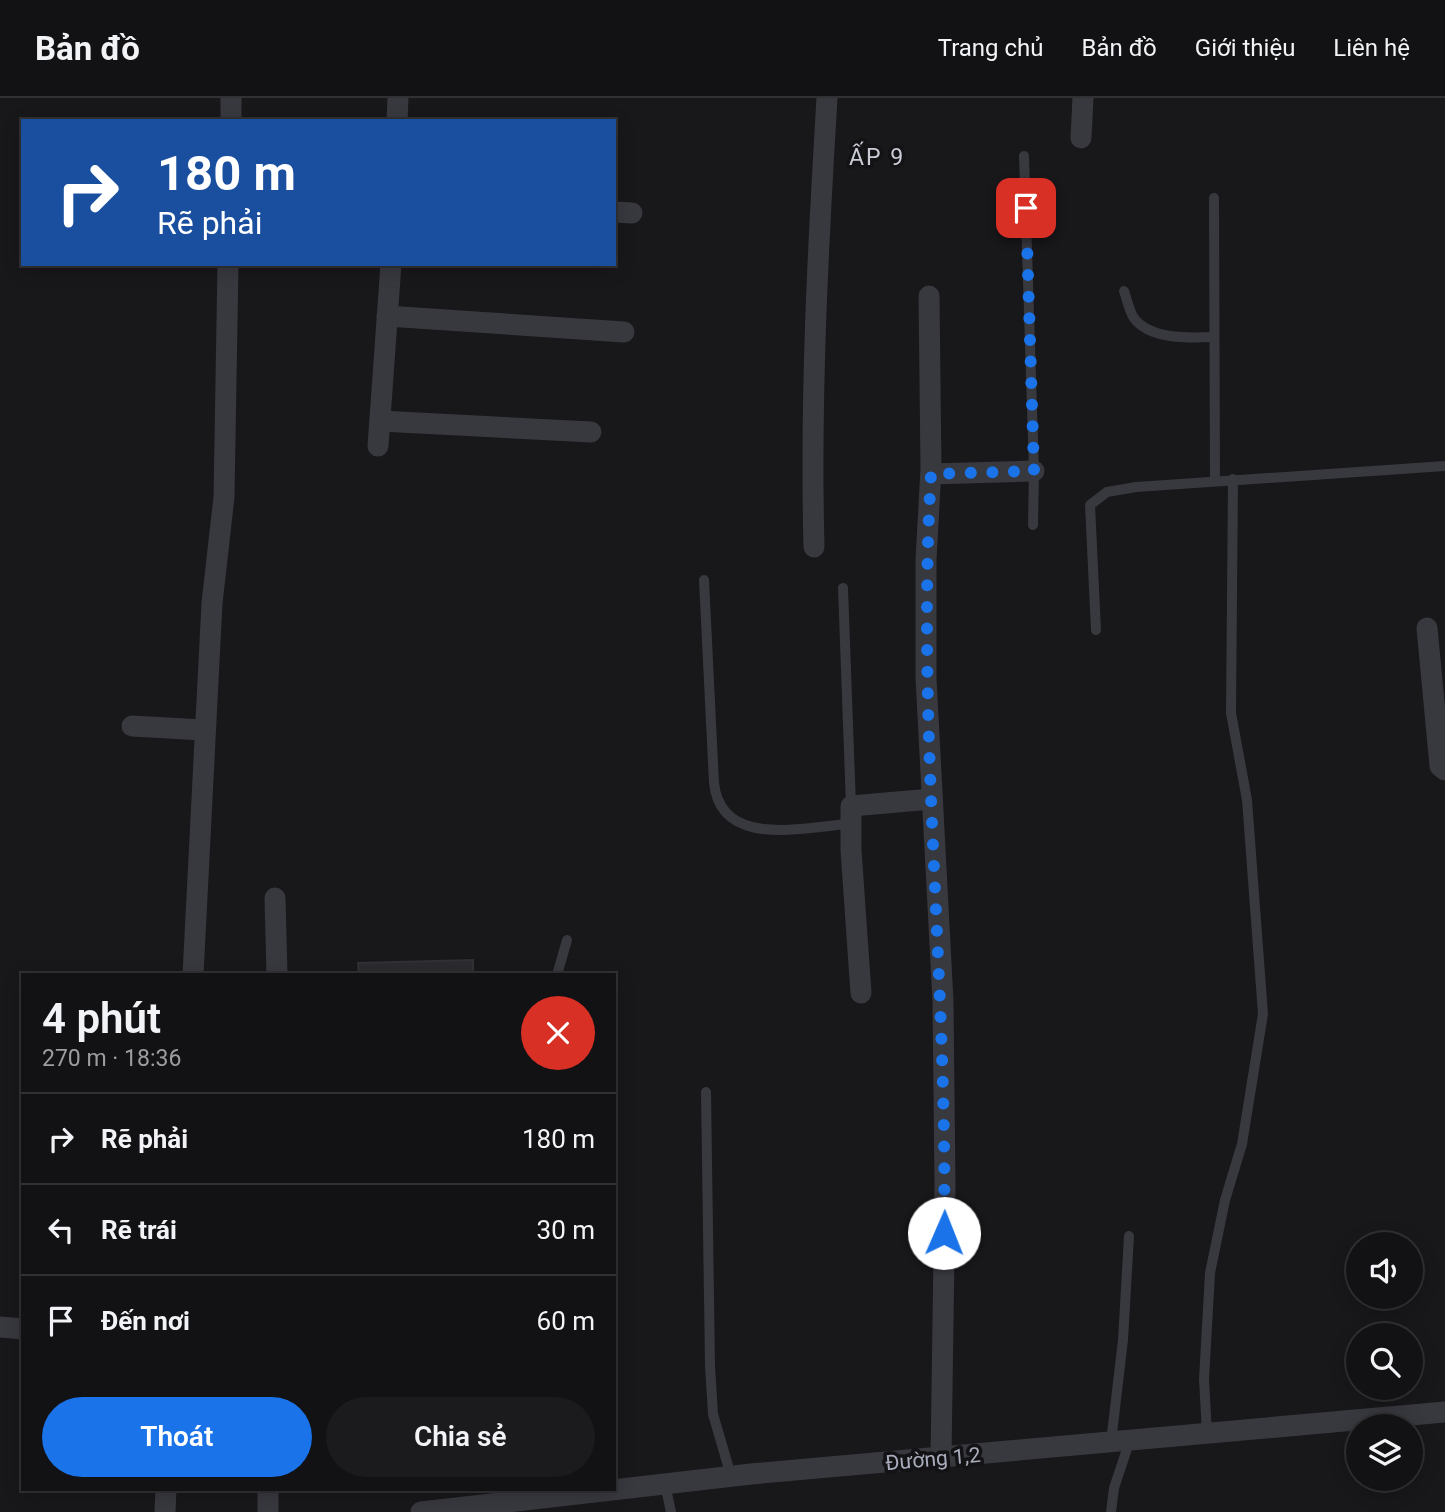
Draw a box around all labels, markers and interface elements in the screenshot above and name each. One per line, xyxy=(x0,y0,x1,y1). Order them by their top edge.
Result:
text: Bản đồ xyxy=(35,29,140,68)
text: Trang chủ xyxy=(938,34,1044,62)
text: Bản đồ xyxy=(1082,34,1157,62)
text: Giới thiệu xyxy=(1195,34,1295,62)
text: Liên hệ xyxy=(1333,34,1410,62)
district label: ẤP 9 xyxy=(849,141,905,171)
text: 180 m xyxy=(157,145,296,202)
icon: right xyxy=(42,147,133,238)
pin xyxy=(996,178,1056,238)
icon: arrive xyxy=(1007,189,1045,227)
text: Rẽ phải xyxy=(157,204,262,242)
text: 4 phút xyxy=(42,994,161,1043)
button: close xyxy=(521,996,595,1070)
text: 270 m · 18:36 xyxy=(42,1045,181,1072)
icon: right xyxy=(42,1120,80,1158)
text: Rẽ phải xyxy=(101,1124,188,1154)
text: 180 m xyxy=(522,1124,595,1154)
position arrow xyxy=(907,1196,981,1270)
icon: left xyxy=(42,1211,80,1249)
text: Rẽ trái xyxy=(101,1215,177,1245)
text: 30 m xyxy=(537,1215,595,1245)
map controls xyxy=(1346,1232,1423,1491)
button: sound xyxy=(1346,1232,1423,1309)
icon: arrive xyxy=(42,1302,80,1340)
text: Đến nơi xyxy=(101,1306,190,1336)
text: 60 m xyxy=(537,1306,595,1336)
button: search xyxy=(1346,1323,1423,1400)
button: Thoát xyxy=(42,1397,312,1477)
button: Chia sẻ xyxy=(326,1397,595,1477)
button: layers xyxy=(1346,1414,1423,1491)
street label: Đường 1,2 xyxy=(884,1443,982,1475)

